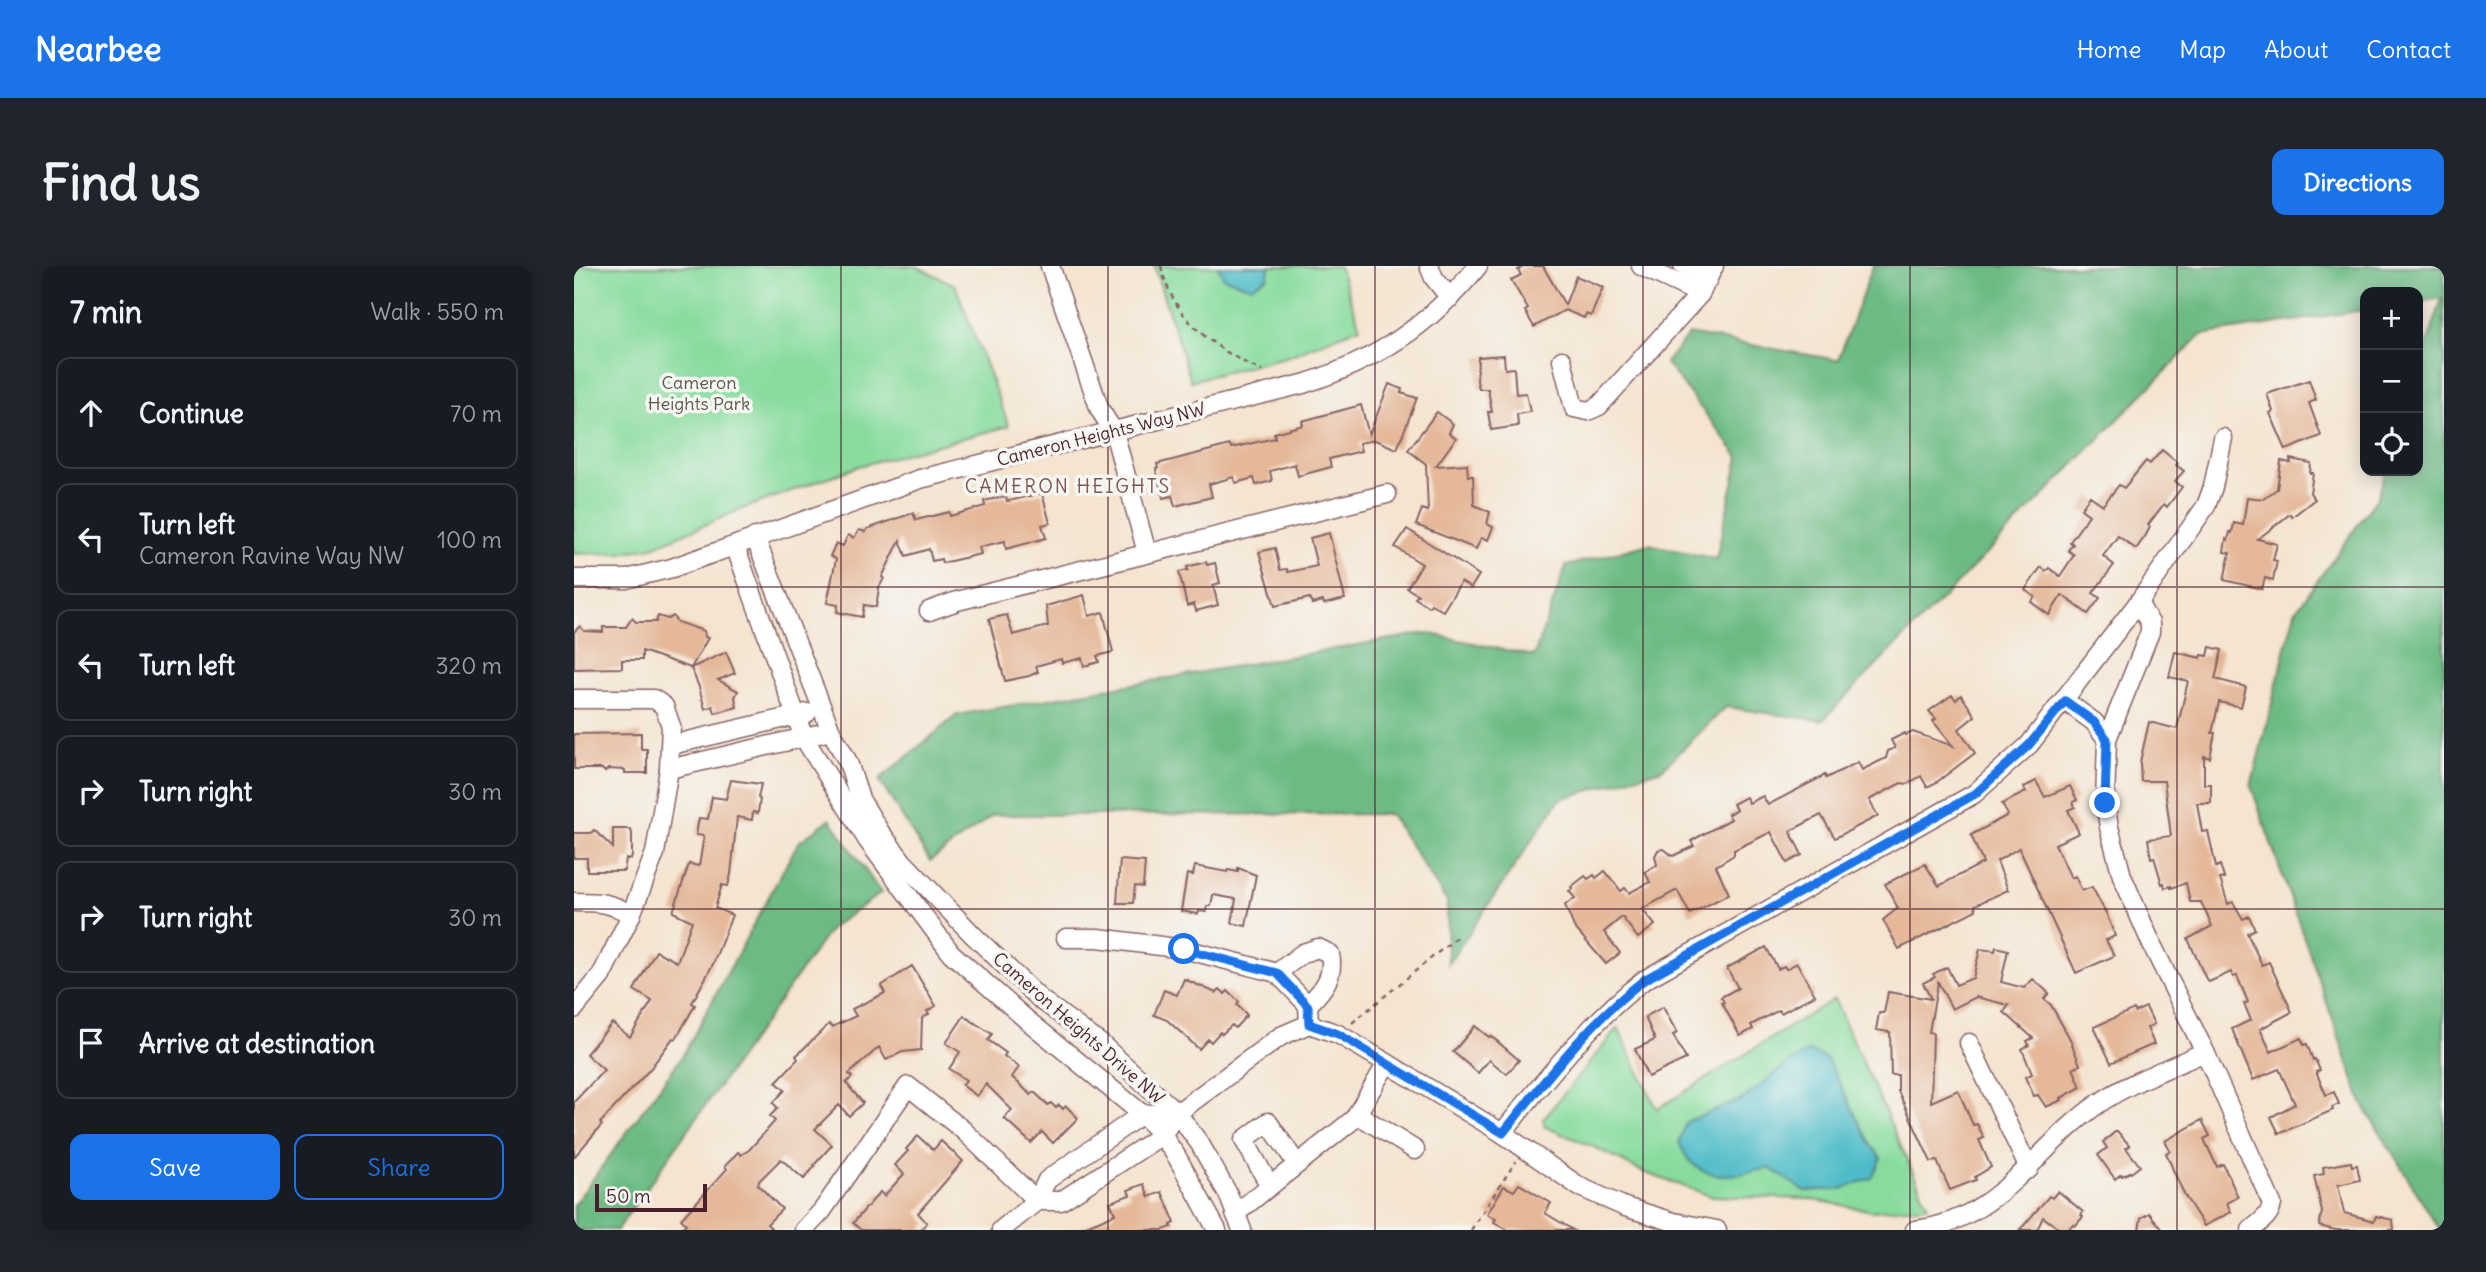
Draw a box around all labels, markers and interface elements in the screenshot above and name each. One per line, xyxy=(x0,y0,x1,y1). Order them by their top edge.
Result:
text: Nearbee xyxy=(35,28,161,70)
text: Home xyxy=(2077,34,2141,64)
text: Map xyxy=(2179,34,2226,64)
text: About xyxy=(2264,34,2328,64)
text: Contact xyxy=(2366,34,2451,64)
button: Directions xyxy=(2272,149,2444,215)
text: Find us xyxy=(42,152,200,213)
map controls xyxy=(2360,287,2423,476)
button: + xyxy=(2360,287,2423,350)
text: 7 min xyxy=(70,293,142,331)
text: Walk · 550 m xyxy=(371,297,504,326)
button: − xyxy=(2360,350,2423,413)
park label: Cameron Heights Park xyxy=(648,371,750,415)
icon: ahead xyxy=(72,394,110,432)
text: Continue xyxy=(139,397,244,430)
street label: Cameron Heights Way NW xyxy=(994,397,1208,471)
text: 70 m xyxy=(450,399,502,428)
button: locate xyxy=(2360,413,2423,476)
district label: CAMERON HEIGHTS xyxy=(965,474,1171,498)
text: Turn left xyxy=(139,508,235,541)
icon: left xyxy=(72,520,110,558)
text: 100 m xyxy=(437,525,502,554)
text: Cameron Ravine Way NW xyxy=(139,541,404,570)
icon: left xyxy=(72,646,110,684)
text: Turn left xyxy=(139,649,235,682)
text: 320 m xyxy=(436,651,502,680)
icon: right xyxy=(72,772,110,810)
text: Turn right xyxy=(139,775,252,808)
text: 30 m xyxy=(448,777,502,806)
route end xyxy=(2089,787,2120,818)
icon: right xyxy=(72,898,110,936)
text: Turn right xyxy=(139,901,252,934)
text: 30 m xyxy=(448,903,502,932)
route start xyxy=(1168,933,1199,964)
street label: Cameron Heights Drive NW xyxy=(988,947,1170,1109)
icon: arrive xyxy=(72,1024,110,1062)
text: Arrive at destination xyxy=(139,1027,375,1060)
button: Save xyxy=(70,1134,280,1200)
button: Share xyxy=(294,1134,504,1200)
scale bar xyxy=(595,1181,707,1213)
text: 50 m xyxy=(606,1184,651,1208)

